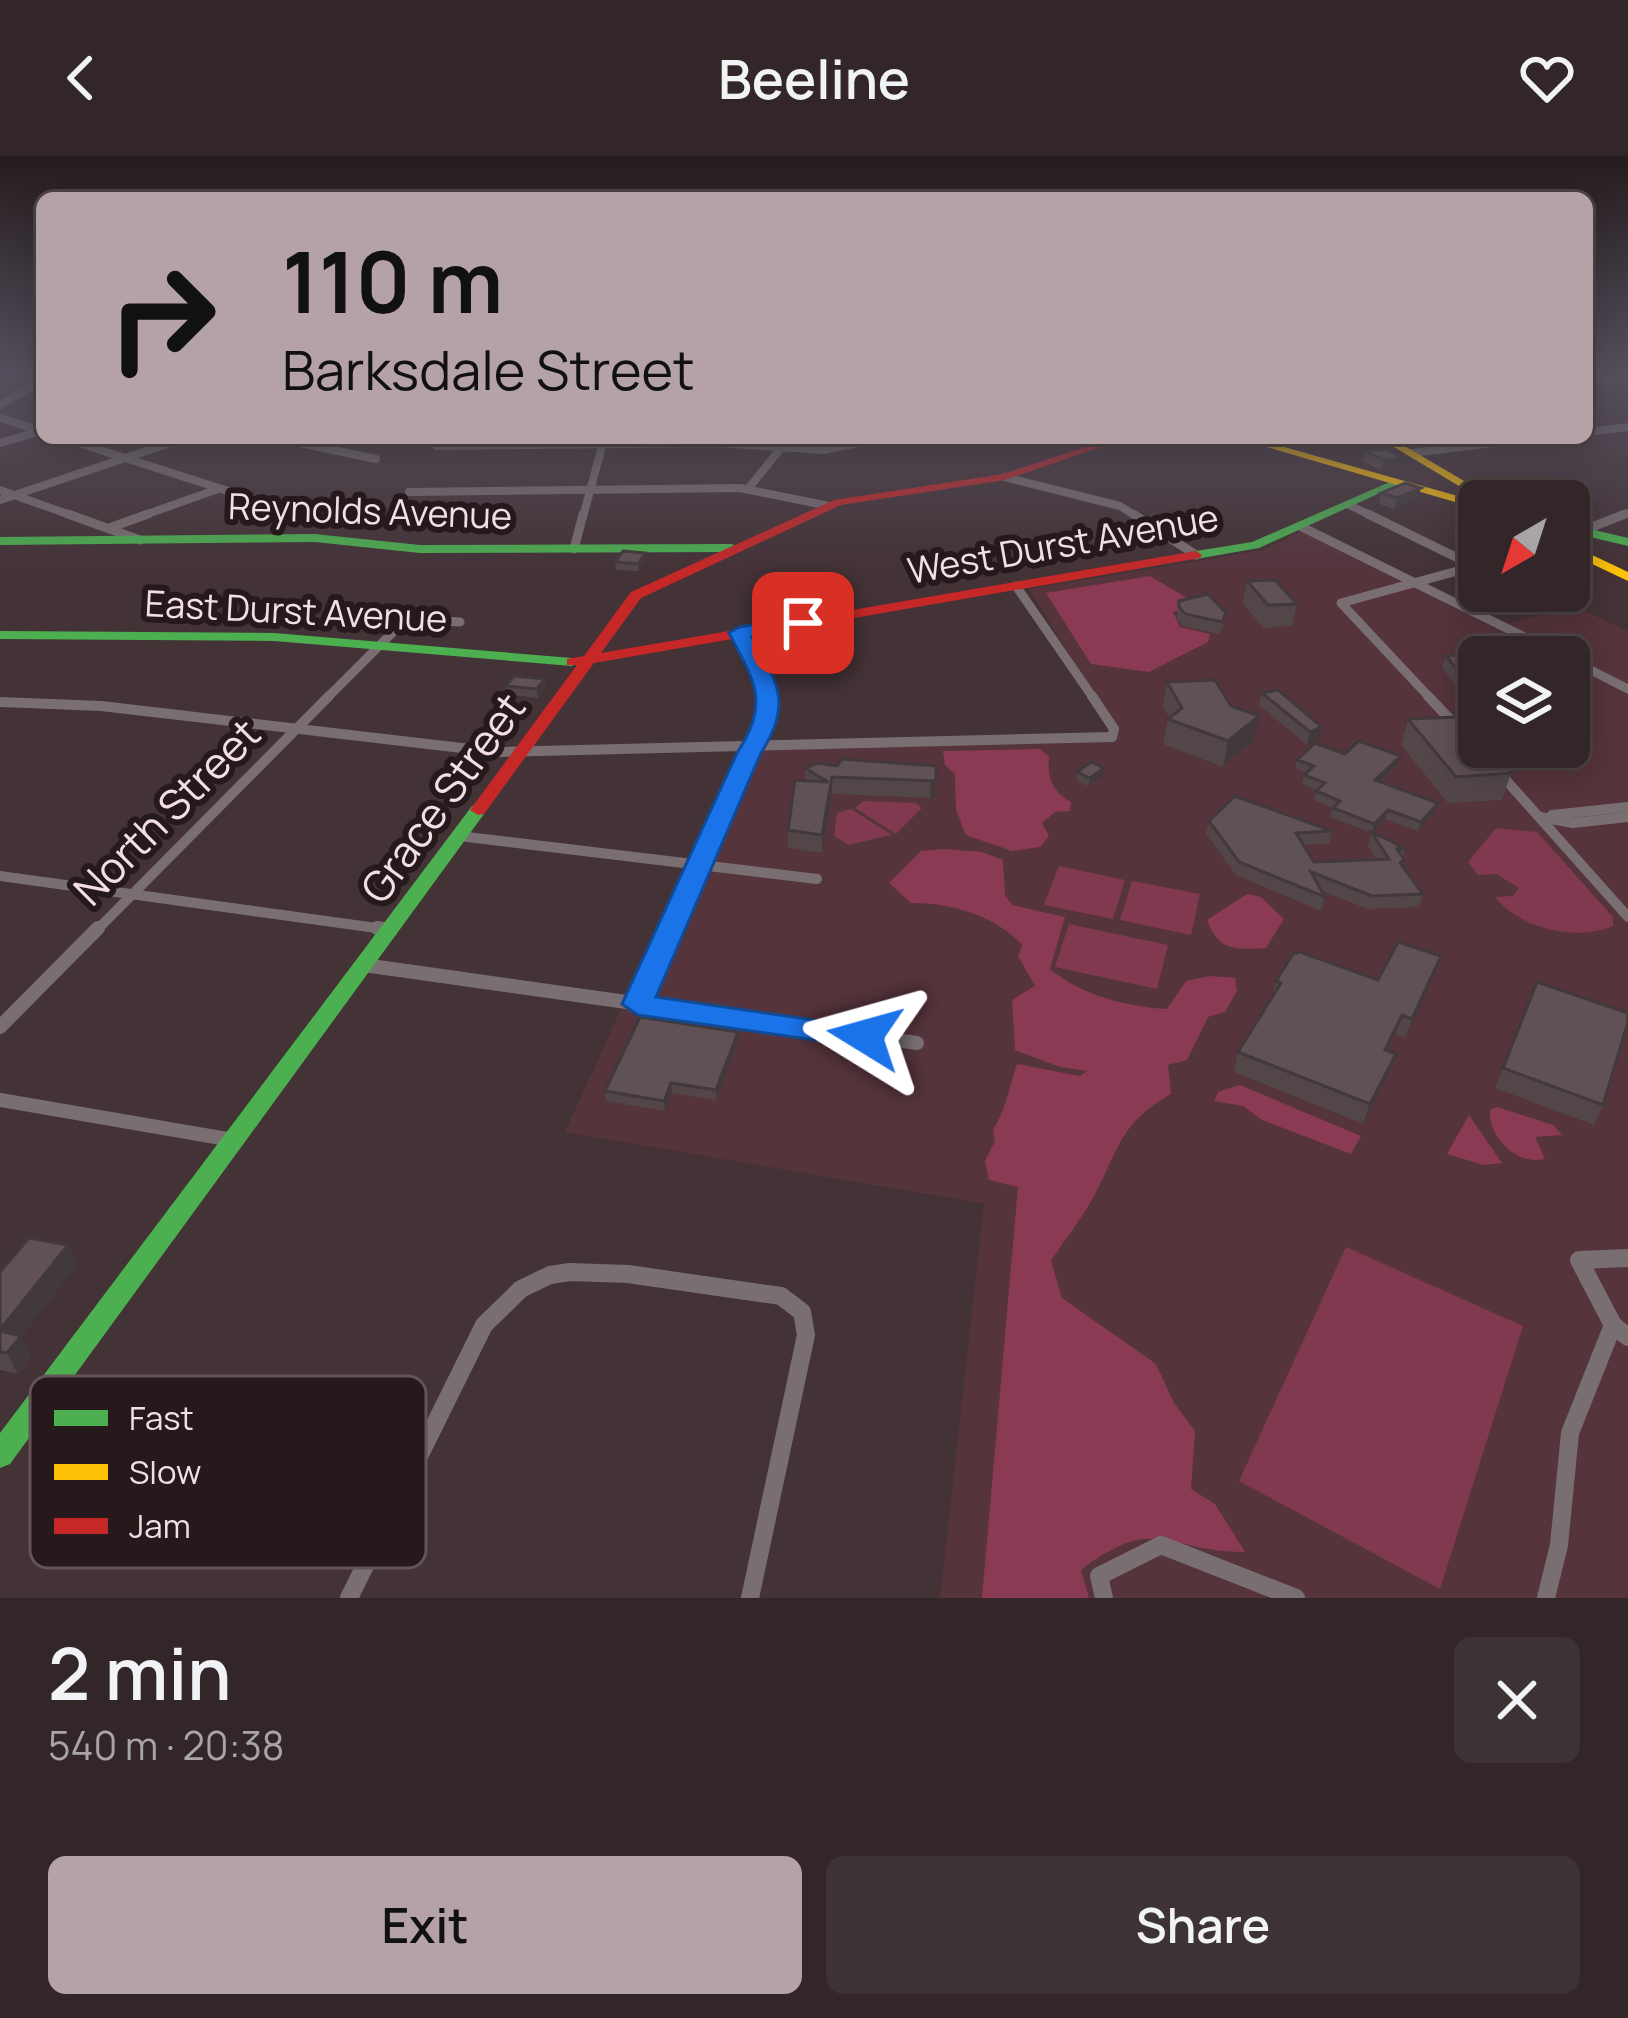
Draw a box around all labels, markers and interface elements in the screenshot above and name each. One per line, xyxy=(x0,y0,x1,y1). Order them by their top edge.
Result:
text: Beeline xyxy=(718,41,910,115)
icon: back xyxy=(48,45,114,111)
icon: heart xyxy=(1514,45,1580,111)
text: 110 m xyxy=(282,223,503,338)
icon: right xyxy=(84,240,240,396)
text: Barksdale Street xyxy=(282,332,695,406)
north arrow xyxy=(1458,480,1590,612)
map controls xyxy=(1458,480,1590,768)
street label: Reynolds Avenue xyxy=(227,481,513,540)
street label: West Durst Avenue xyxy=(904,492,1222,595)
pin xyxy=(752,572,854,674)
street label: East Durst Avenue xyxy=(144,578,448,643)
icon: arrive xyxy=(770,590,836,656)
button: layers xyxy=(1458,636,1590,768)
street label: Grace Street xyxy=(346,681,538,914)
street label: North Street xyxy=(60,705,272,917)
position arrow xyxy=(802,973,928,1099)
legend xyxy=(30,1376,426,1568)
text: Fast xyxy=(129,1395,194,1440)
text: Slow xyxy=(129,1449,201,1494)
text: Jam xyxy=(129,1503,191,1548)
text: 2 min xyxy=(48,1623,232,1722)
button: close xyxy=(1454,1637,1580,1763)
text: 540 m · 20:38 xyxy=(48,1718,285,1772)
button: Exit xyxy=(48,1856,802,1994)
button: Share xyxy=(826,1856,1580,1994)

